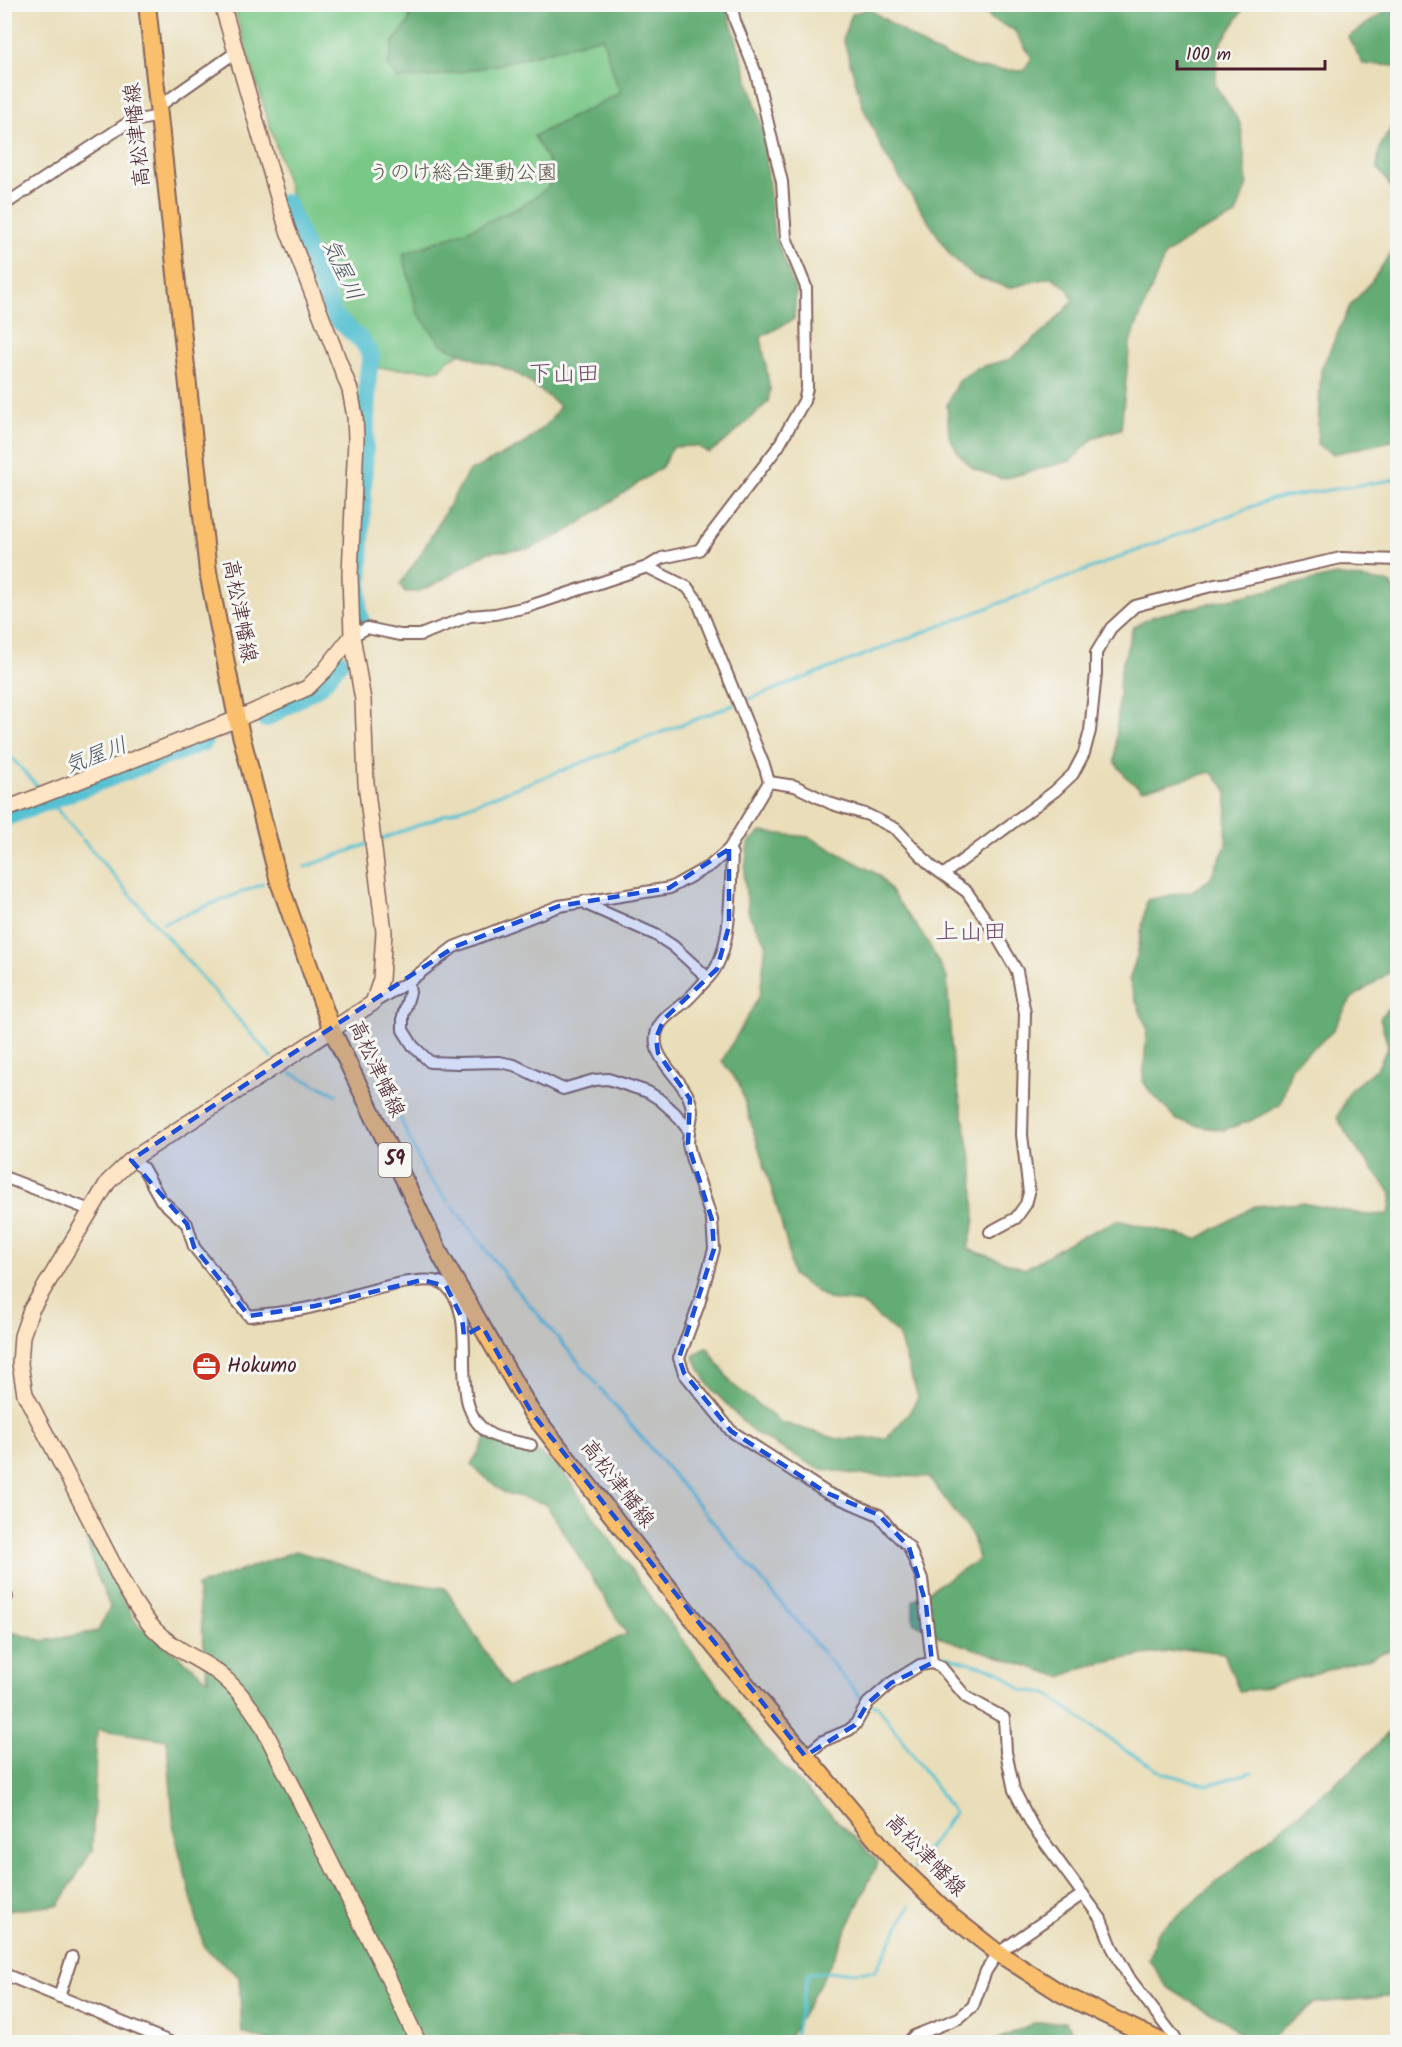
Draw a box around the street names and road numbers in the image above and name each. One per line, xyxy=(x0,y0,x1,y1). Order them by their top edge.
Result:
street label: 高松津幡線 xyxy=(116,81,160,189)
street label: 高松津幡線 xyxy=(213,556,265,666)
street label: 高松津幡線 xyxy=(339,1014,413,1124)
road number: 59 xyxy=(378,1143,412,1177)
street label: 高松津幡線 xyxy=(572,1432,662,1536)
street label: 高松津幡線 xyxy=(877,1807,973,1905)

